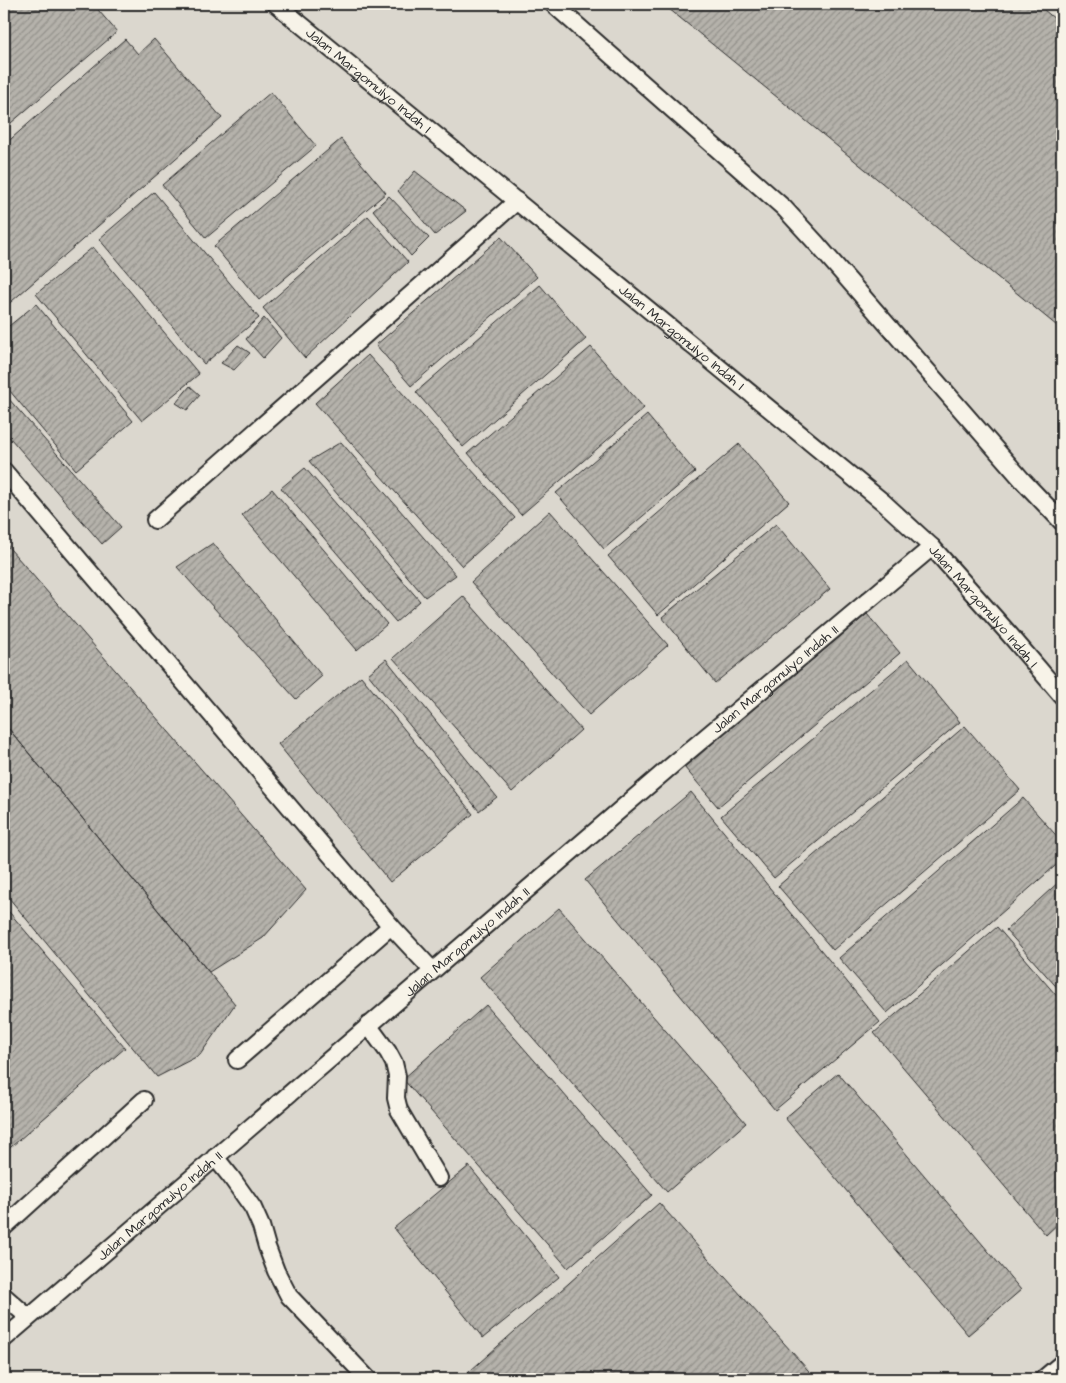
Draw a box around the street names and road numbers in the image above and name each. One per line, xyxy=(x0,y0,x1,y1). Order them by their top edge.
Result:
street label: Jalan Margomulyo Indah I xyxy=(301,23,435,139)
street label: Jalan Margomulyo Indah I xyxy=(614,280,748,395)
street label: Jalan Margomulyo Indah I xyxy=(923,541,1042,672)
street label: Jalan Margomulyo Indah II xyxy=(708,621,843,739)
street label: Jalan Margomulyo Indah II xyxy=(400,883,534,1002)
street label: Jalan Margomulyo Indah II xyxy=(93,1147,227,1266)

